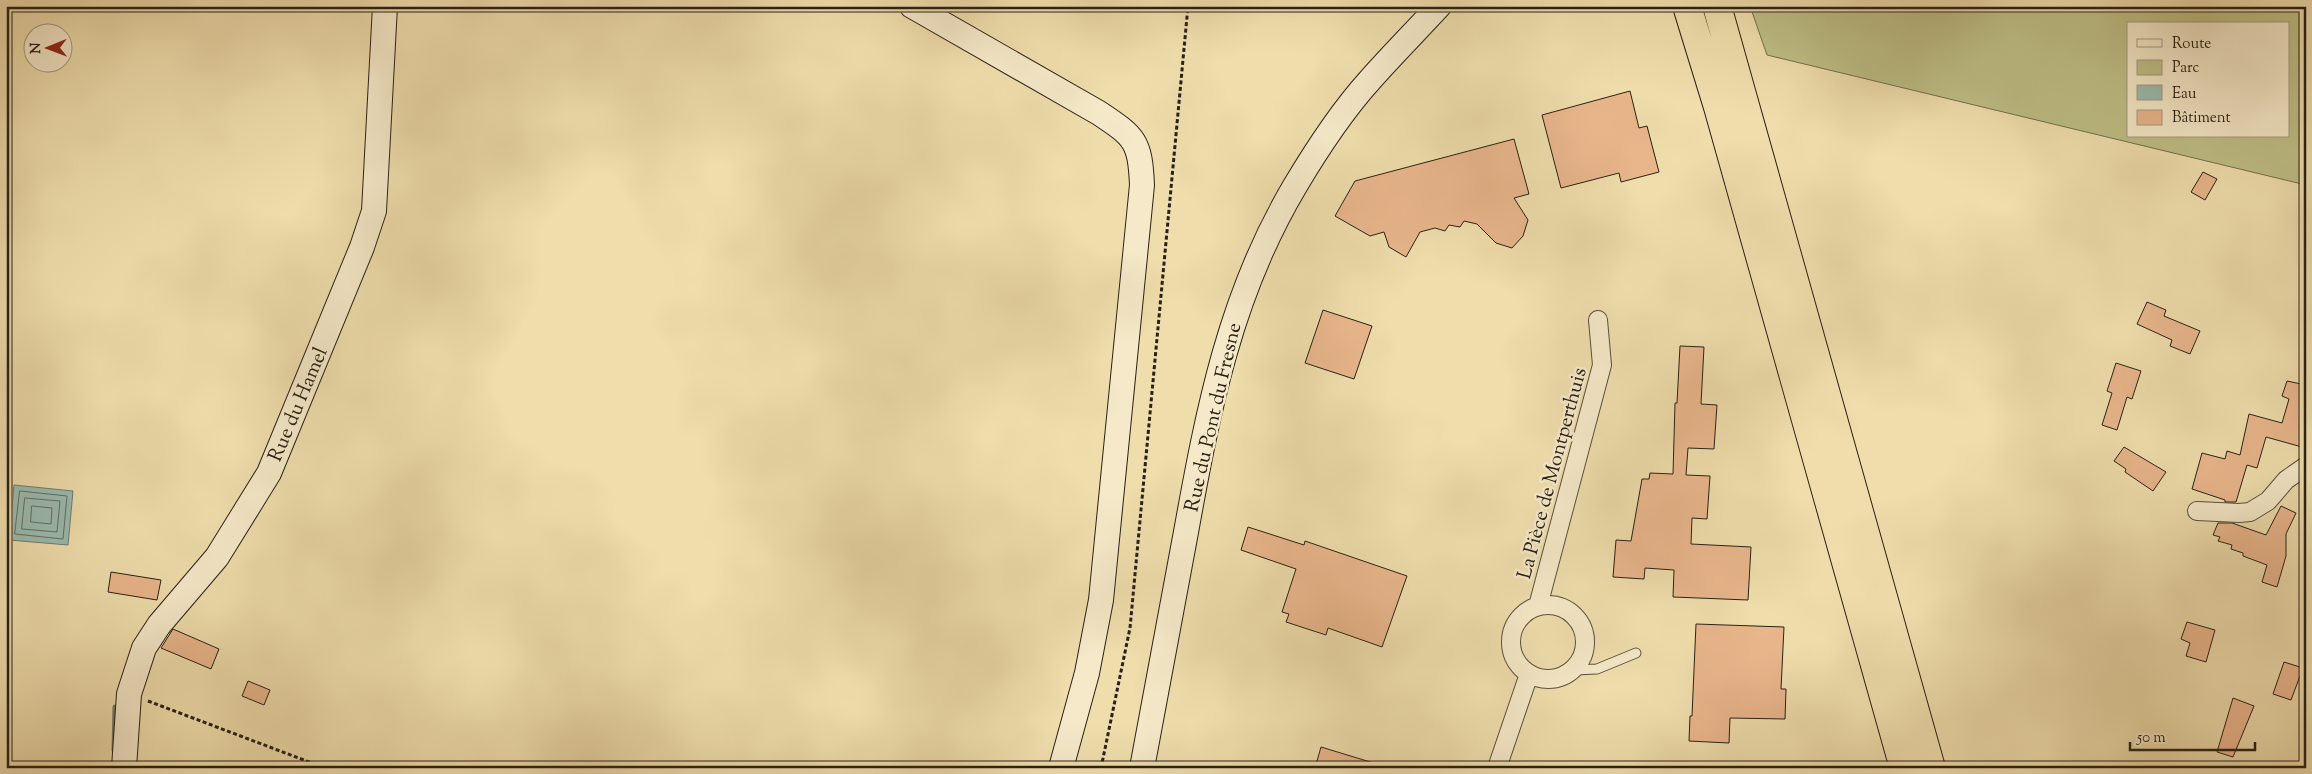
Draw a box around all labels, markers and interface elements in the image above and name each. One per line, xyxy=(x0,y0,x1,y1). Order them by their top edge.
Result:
north arrow xyxy=(22,22,72,72)
legend xyxy=(2127,22,2290,138)
text: Route xyxy=(2172,34,2211,55)
text: N xyxy=(27,42,47,54)
text: Parc xyxy=(2172,58,2200,79)
text: Eau xyxy=(2172,84,2197,105)
text: Bâtiment xyxy=(2172,108,2231,129)
street label: Rue du Pont du Fresne xyxy=(1179,320,1250,515)
street label: Rue du Hamel xyxy=(262,343,337,467)
street label: La Pièce de Montperthuis xyxy=(1511,365,1596,582)
scale bar xyxy=(2130,719,2254,751)
text: 50 m xyxy=(2136,728,2166,749)

